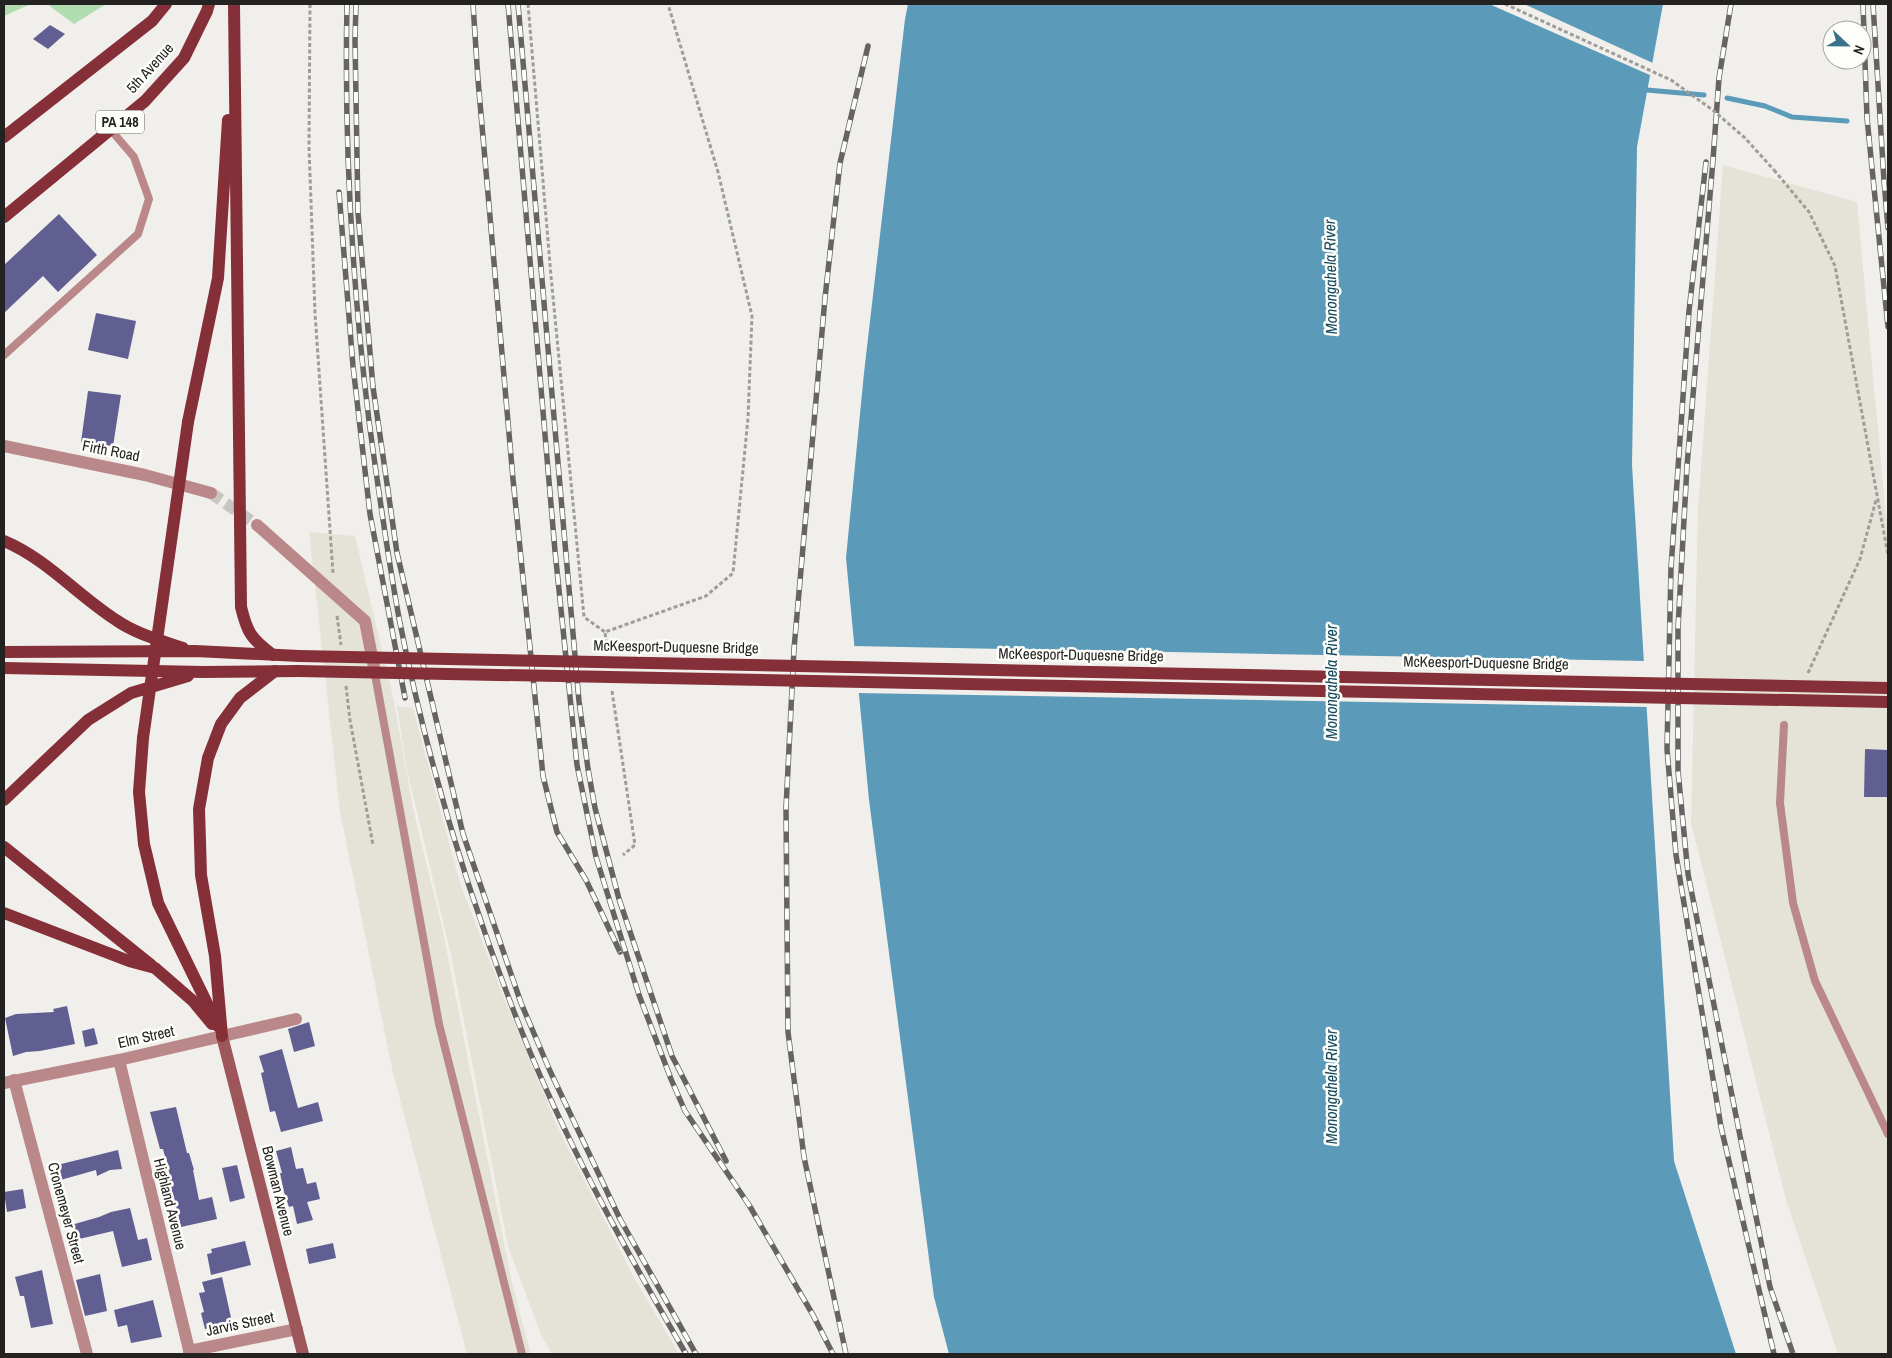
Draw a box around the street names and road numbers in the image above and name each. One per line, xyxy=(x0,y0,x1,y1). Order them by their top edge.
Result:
street label: 5th Avenue xyxy=(121,38,178,97)
road number: PA 148 xyxy=(96,110,144,134)
street label: Firth Road xyxy=(81,435,142,466)
street label: McKeesport-Duquesne Bridge xyxy=(593,635,759,658)
street label: McKeesport-Duquesne Bridge xyxy=(998,643,1164,666)
street label: McKeesport-Duquesne Bridge xyxy=(1403,651,1569,674)
street label: Elm Street xyxy=(116,1020,177,1053)
street label: Bowman Avenue xyxy=(257,1144,300,1238)
street label: Highland Avenue xyxy=(149,1156,192,1252)
street label: Cronemeyer Street xyxy=(43,1160,90,1266)
street label: Jarvis Street xyxy=(204,1306,276,1341)

